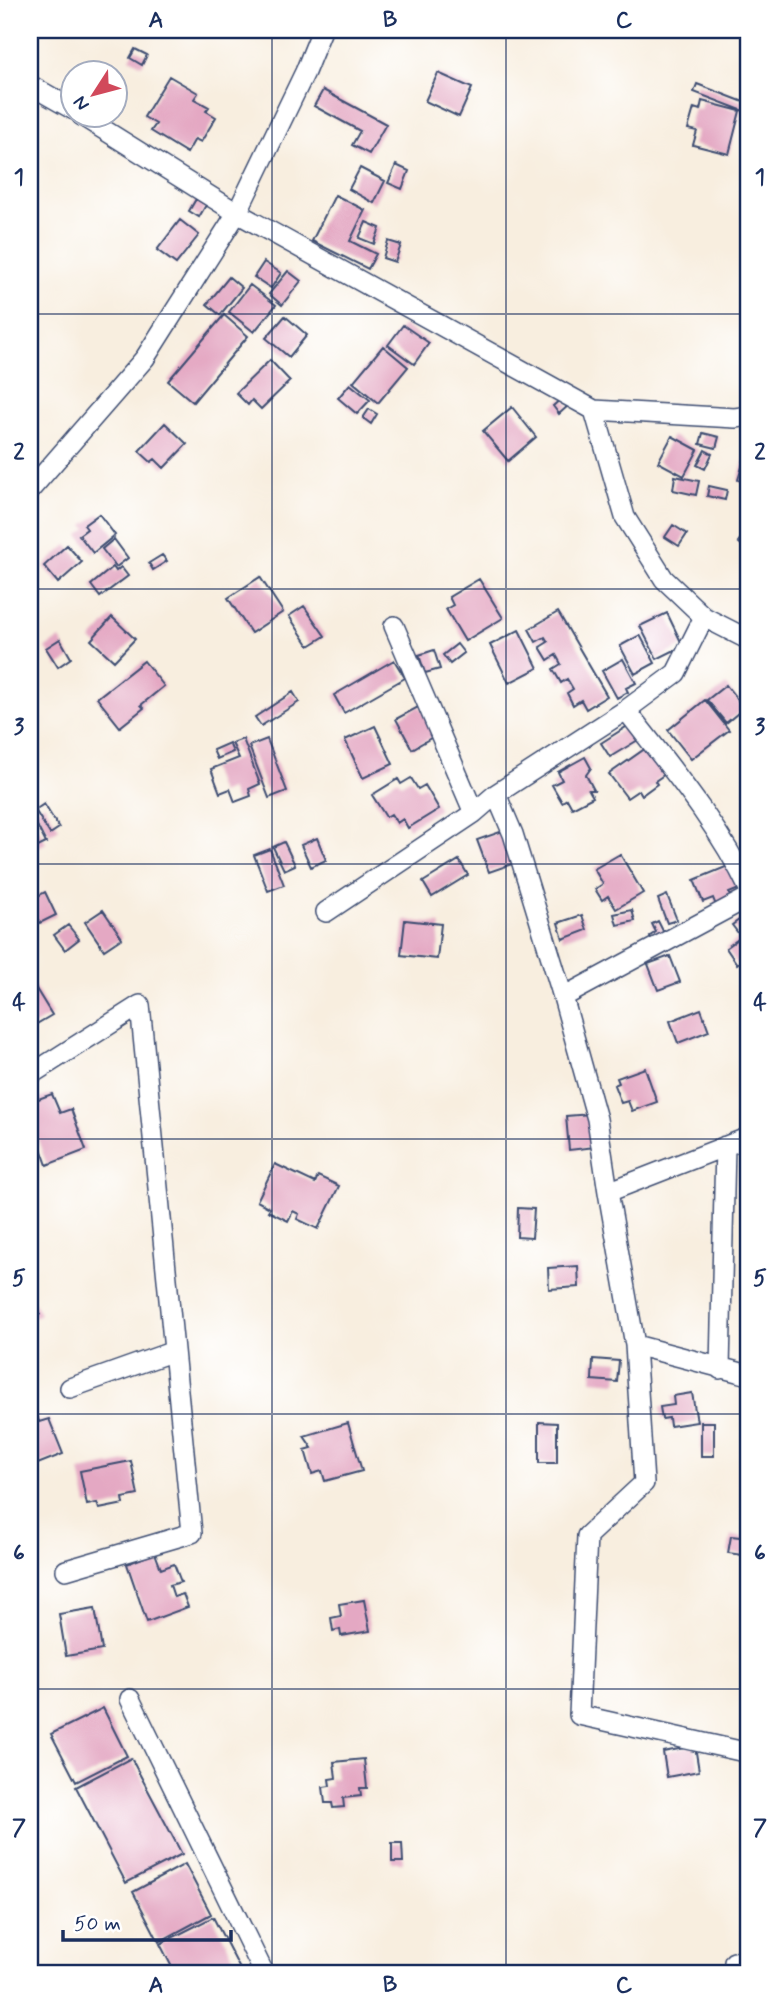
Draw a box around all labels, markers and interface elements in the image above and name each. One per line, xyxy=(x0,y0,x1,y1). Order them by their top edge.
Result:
text: A xyxy=(148,6,164,36)
text: B xyxy=(383,6,398,36)
text: C xyxy=(616,6,633,36)
north arrow xyxy=(60,60,130,130)
text: N xyxy=(68,91,95,116)
text: 1 xyxy=(14,163,24,193)
text: 1 xyxy=(755,163,765,193)
text: 2 xyxy=(13,438,25,468)
text: 2 xyxy=(754,438,766,468)
text: 3 xyxy=(14,713,25,743)
text: 3 xyxy=(755,713,766,743)
text: 4 xyxy=(12,988,26,1018)
text: 4 xyxy=(753,988,767,1018)
text: 5 xyxy=(12,1264,26,1294)
text: 5 xyxy=(753,1264,767,1294)
text: 6 xyxy=(13,1539,25,1569)
text: 6 xyxy=(754,1539,766,1569)
text: 7 xyxy=(12,1814,26,1844)
text: 7 xyxy=(753,1814,767,1844)
scale bar xyxy=(63,1898,231,1942)
text: 50 m xyxy=(74,1910,121,1938)
text: A xyxy=(148,1971,164,2001)
text: B xyxy=(383,1971,398,2001)
text: C xyxy=(616,1971,633,2001)

